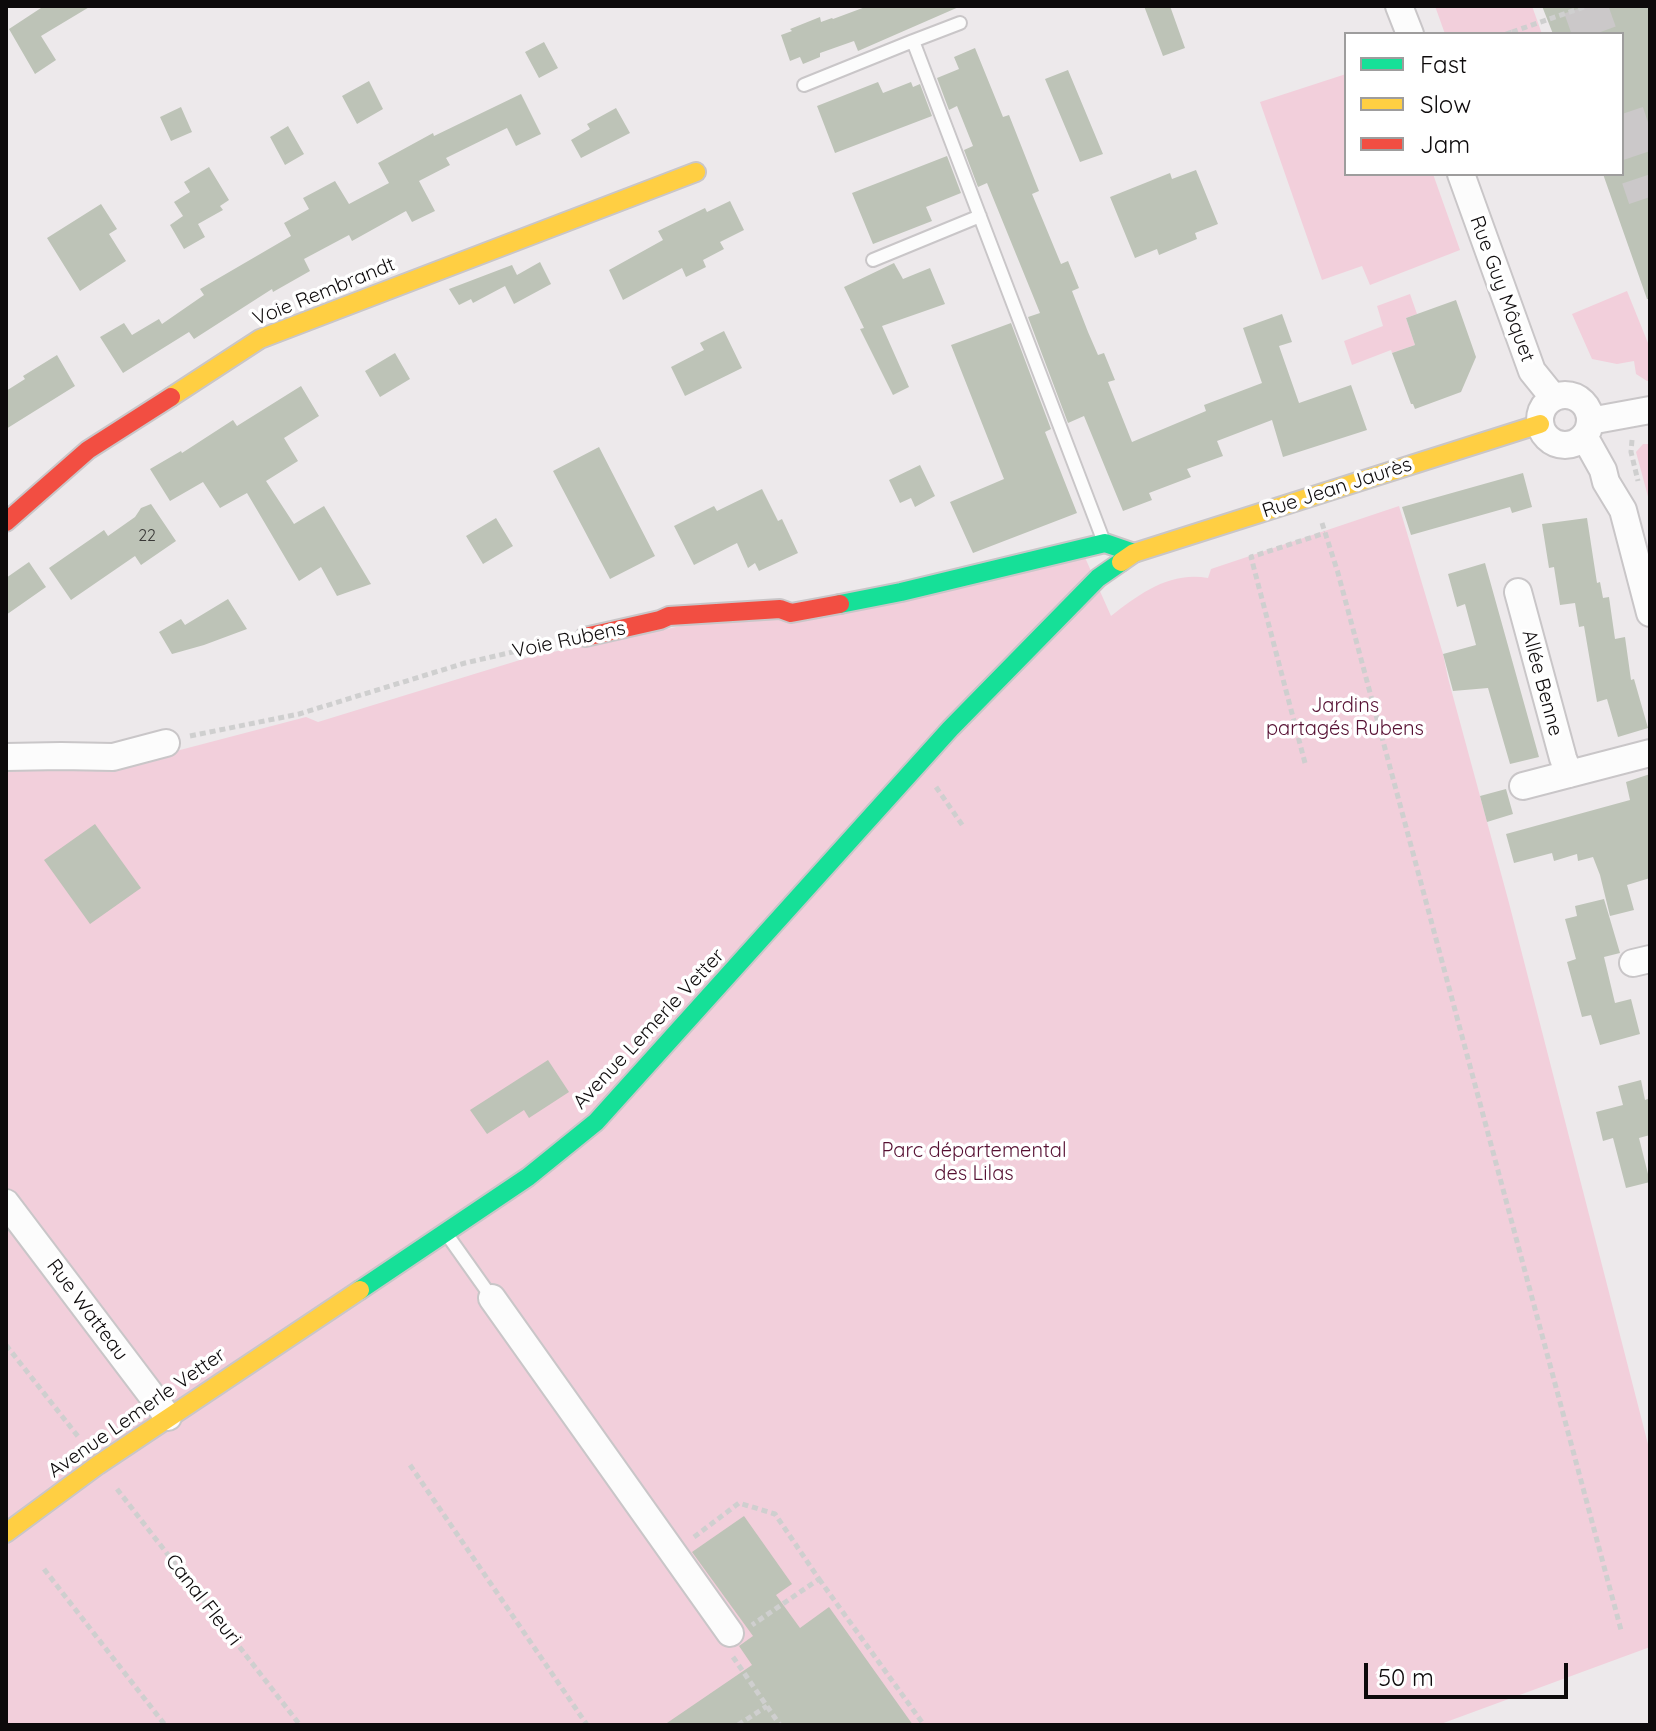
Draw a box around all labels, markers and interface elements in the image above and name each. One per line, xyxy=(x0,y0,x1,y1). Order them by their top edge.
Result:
legend xyxy=(1344,32,1624,176)
text: Fast xyxy=(1420,49,1467,79)
text: Slow xyxy=(1420,89,1471,119)
text: Jam xyxy=(1420,129,1470,159)
street label: Rue Guy Môquet xyxy=(1464,213,1540,365)
street label: Voie Rembrandt xyxy=(250,253,398,331)
street label: Rue Jean Jaurès xyxy=(1259,452,1415,524)
house number: 22 xyxy=(138,526,156,546)
street label: Voie Rubens xyxy=(510,616,628,664)
street label: Allée Benne xyxy=(1516,627,1568,739)
park label: Jardins partagés Rubens xyxy=(1266,694,1424,741)
street label: Avenue Lemerle Vetter xyxy=(568,944,730,1114)
park label: Parc départemental des Lilas xyxy=(882,1139,1066,1186)
street label: Rue Watteau xyxy=(41,1255,133,1365)
street label: Avenue Lemerle Vetter xyxy=(44,1343,230,1483)
street label: Canal Fleuri xyxy=(160,1550,246,1650)
scale bar xyxy=(1368,1647,1572,1697)
text: 50 m xyxy=(1378,1662,1434,1692)

